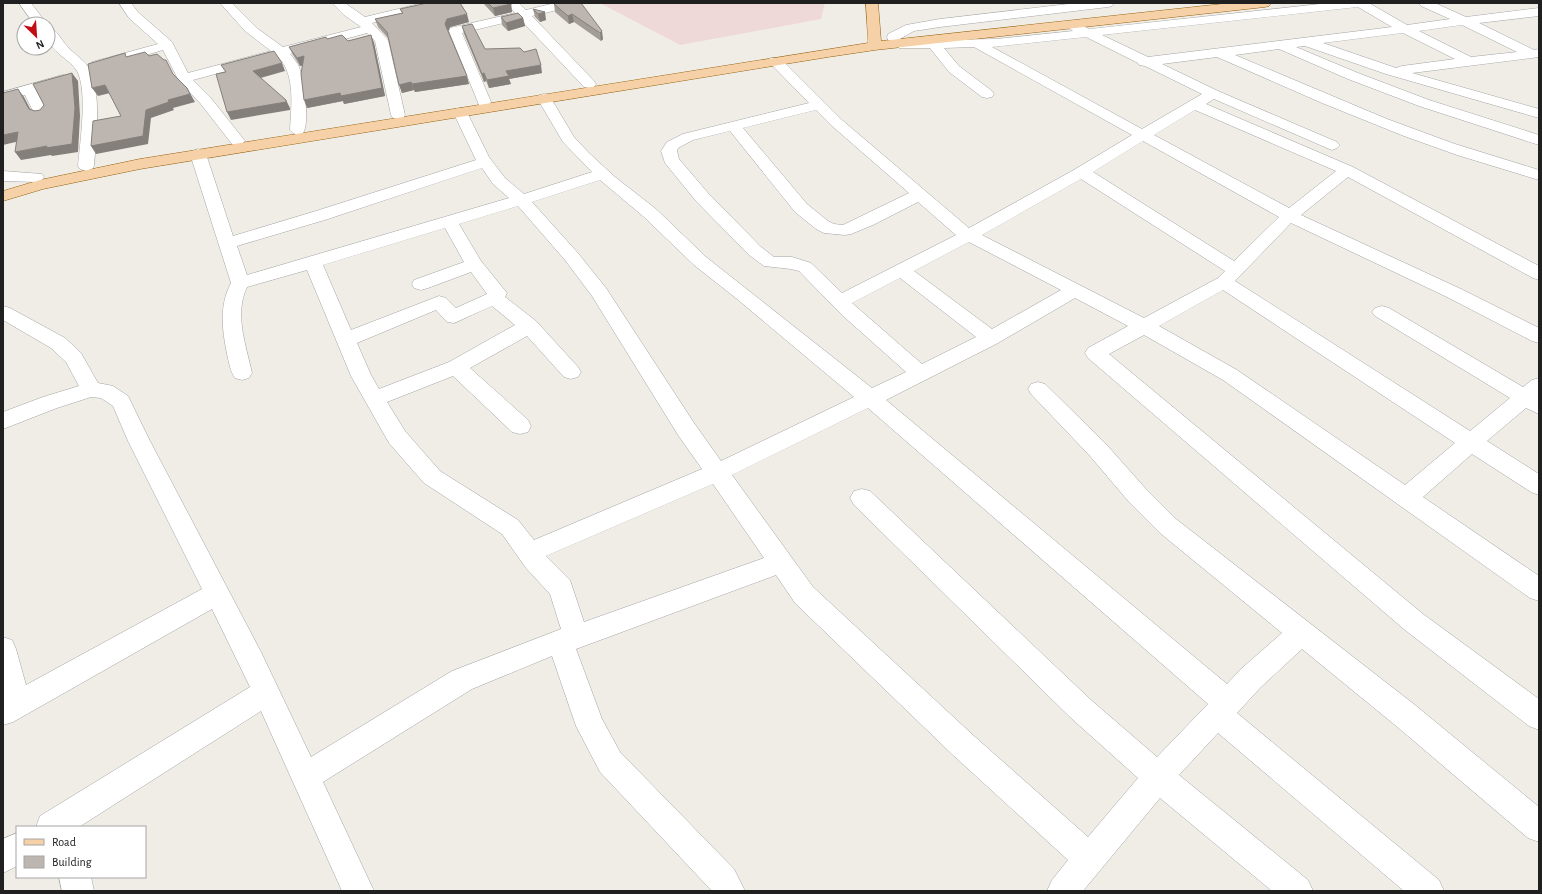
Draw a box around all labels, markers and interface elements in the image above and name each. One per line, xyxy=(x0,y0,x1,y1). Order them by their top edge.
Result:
north arrow xyxy=(16,16,56,56)
text: N xyxy=(34,38,46,51)
legend xyxy=(16,826,146,878)
text: Road xyxy=(52,836,76,848)
text: Building xyxy=(52,856,92,868)

